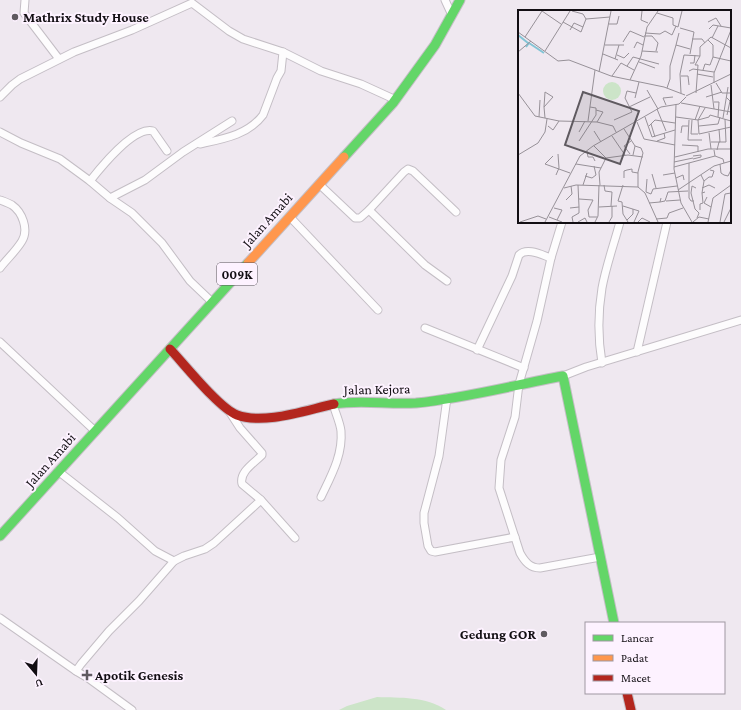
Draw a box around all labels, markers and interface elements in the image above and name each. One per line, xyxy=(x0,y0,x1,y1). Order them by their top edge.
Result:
place label: Mathrix Study House xyxy=(23,9,149,25)
inset map xyxy=(518,10,731,223)
marker: Mathrix Study House xyxy=(10,12,20,22)
street label: Jalan Amabi xyxy=(237,189,296,252)
road number: 009K xyxy=(217,263,257,285)
street label: Jalan Kejora xyxy=(342,380,411,399)
street label: Jalan Amabi xyxy=(20,429,79,492)
legend xyxy=(585,622,725,694)
place label: Gedung GOR xyxy=(460,626,536,642)
marker: Gedung GOR xyxy=(539,629,549,639)
text: Lancar xyxy=(621,631,655,645)
text: Padat xyxy=(621,651,649,665)
north arrow xyxy=(16,654,56,694)
place label: Apotik Genesis xyxy=(94,667,184,683)
marker: Apotik Genesis xyxy=(82,670,92,680)
text: Macet xyxy=(621,671,652,685)
text: U xyxy=(33,677,45,691)

